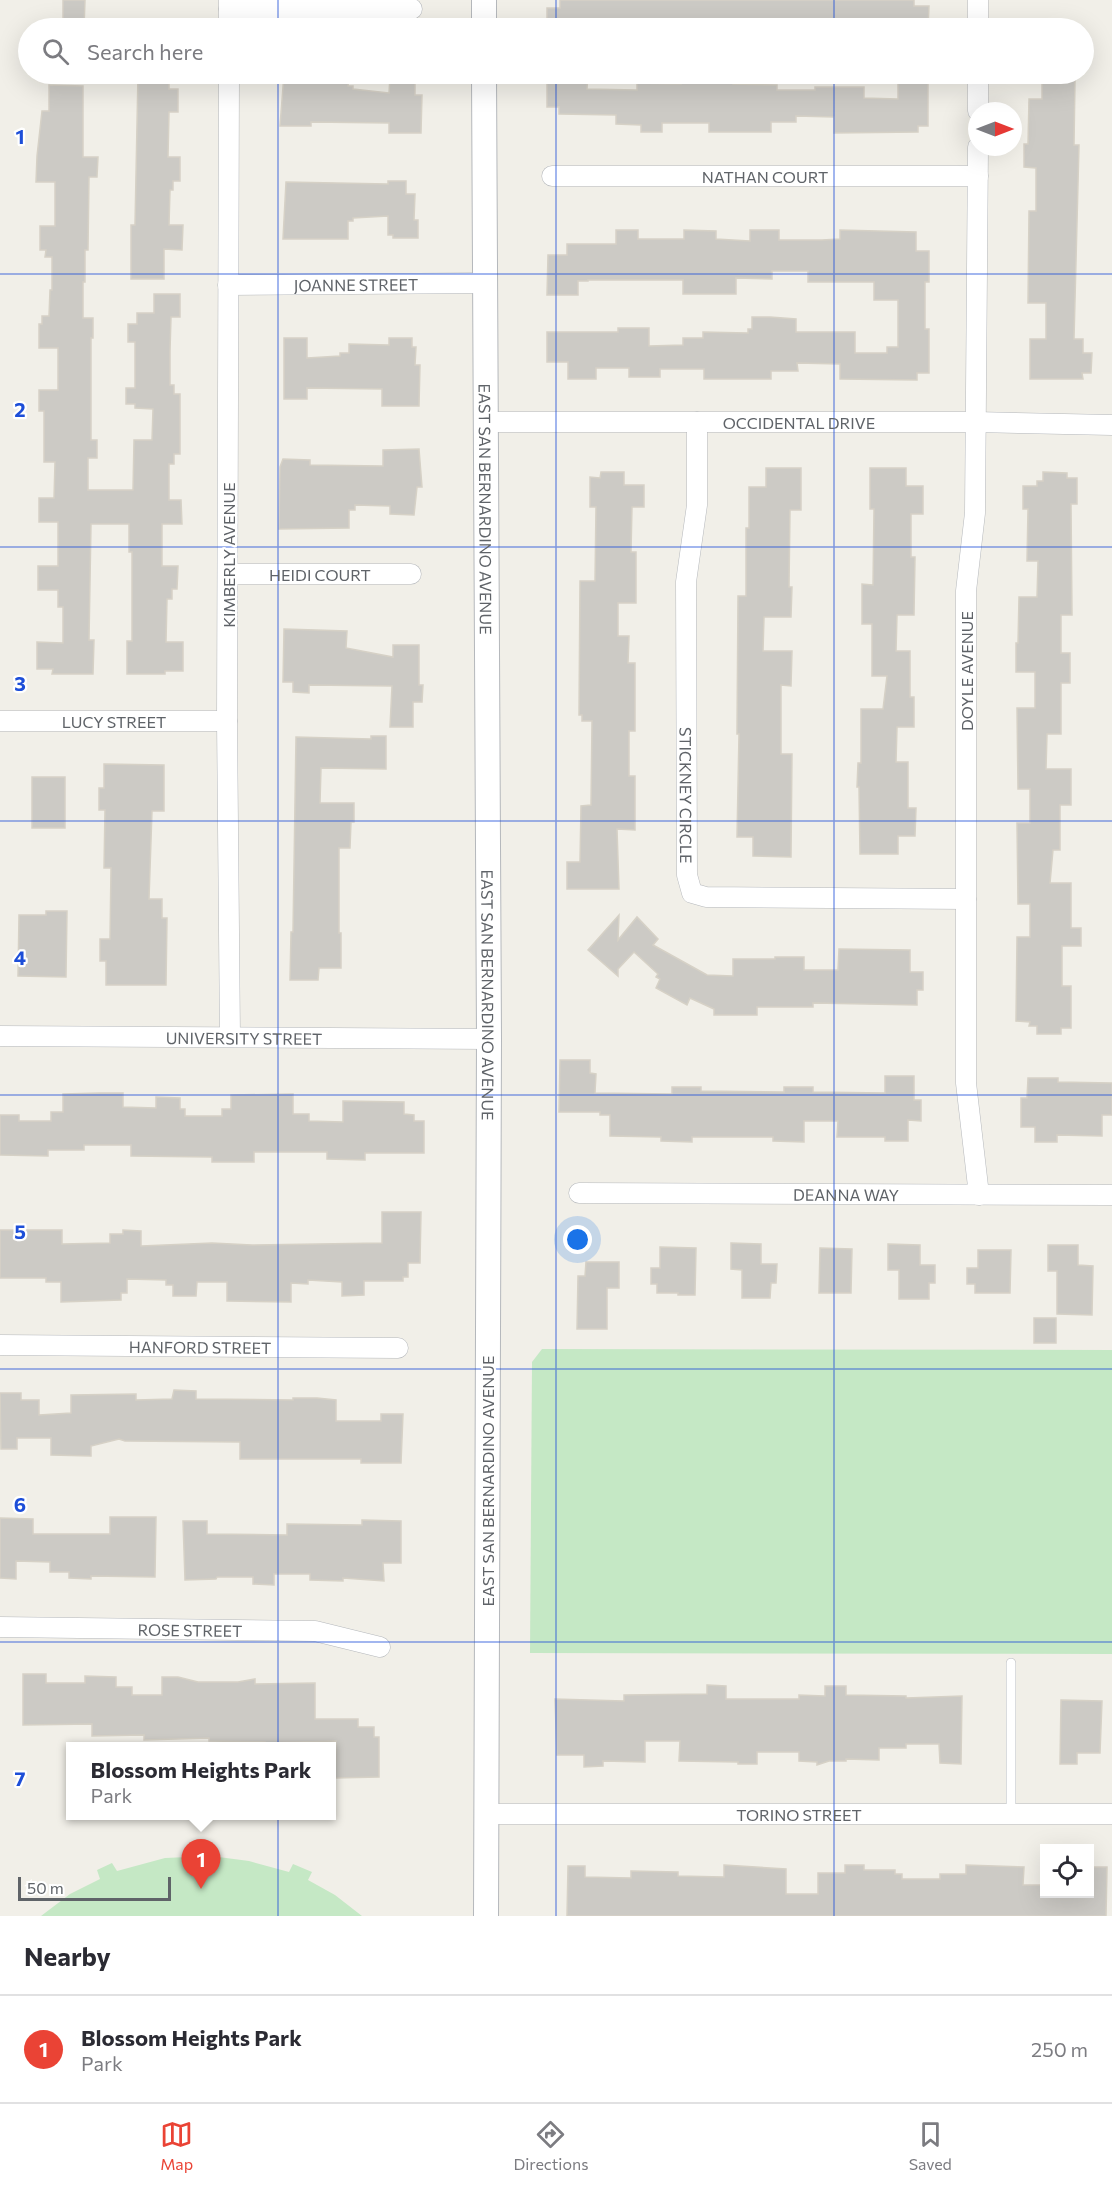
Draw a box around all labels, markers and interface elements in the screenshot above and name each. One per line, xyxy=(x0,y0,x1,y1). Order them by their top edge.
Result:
search box xyxy=(18,18,1094,84)
icon: search xyxy=(39,35,72,68)
text: Search here xyxy=(87,38,203,65)
north arrow xyxy=(968,102,1022,156)
text: 1 xyxy=(15,124,25,148)
street label: NATHAN COURT xyxy=(702,167,828,186)
street label: JOANNE STREET xyxy=(294,274,418,294)
street label: EAST SAN BERNARDINO AVENUE xyxy=(476,383,496,635)
text: 2 xyxy=(14,397,26,421)
street label: OCCIDENTAL DRIVE xyxy=(723,413,875,432)
street label: KIMBERLY AVENUE xyxy=(219,482,238,628)
street label: HEIDI COURT xyxy=(269,565,371,584)
street label: DOYLE AVENUE xyxy=(957,611,976,731)
text: 3 xyxy=(14,671,26,695)
street label: LUCY STREET xyxy=(62,712,166,731)
street label: STICKNEY CIRCLE xyxy=(677,727,696,863)
street label: EAST SAN BERNARDINO AVENUE xyxy=(479,869,499,1121)
text: 4 xyxy=(14,945,26,969)
street label: UNIVERSITY STREET xyxy=(166,1028,322,1047)
street label: DEANNA WAY xyxy=(793,1184,900,1204)
text: 5 xyxy=(14,1219,26,1243)
your location xyxy=(563,1225,592,1254)
street label: HANFORD STREET xyxy=(129,1336,271,1357)
street label: EAST SAN BERNARDINO AVENUE xyxy=(478,1355,497,1607)
text: 6 xyxy=(14,1492,26,1516)
street label: ROSE STREET xyxy=(137,1619,243,1640)
popup xyxy=(66,1742,336,1820)
text: Blossom Heights Park xyxy=(91,1756,311,1783)
text: 7 xyxy=(15,1766,26,1790)
text: Park xyxy=(91,1783,132,1807)
street label: TORINO STREET xyxy=(736,1805,862,1824)
pin: 1 xyxy=(182,1840,220,1889)
map controls xyxy=(1040,1844,1094,1898)
button: locate xyxy=(1040,1844,1094,1898)
scale bar xyxy=(18,1874,171,1902)
text: 50 m xyxy=(27,1878,64,1897)
text: Nearby xyxy=(24,1940,111,1971)
text: Blossom Heights Park xyxy=(81,2024,302,2051)
text: 1 xyxy=(39,2037,48,2061)
text: 250 m xyxy=(1031,2037,1088,2061)
text: Park xyxy=(81,2051,123,2075)
tab: Map xyxy=(160,2118,193,2173)
tab: Directions xyxy=(513,2118,588,2173)
tab: Saved xyxy=(909,2118,952,2173)

